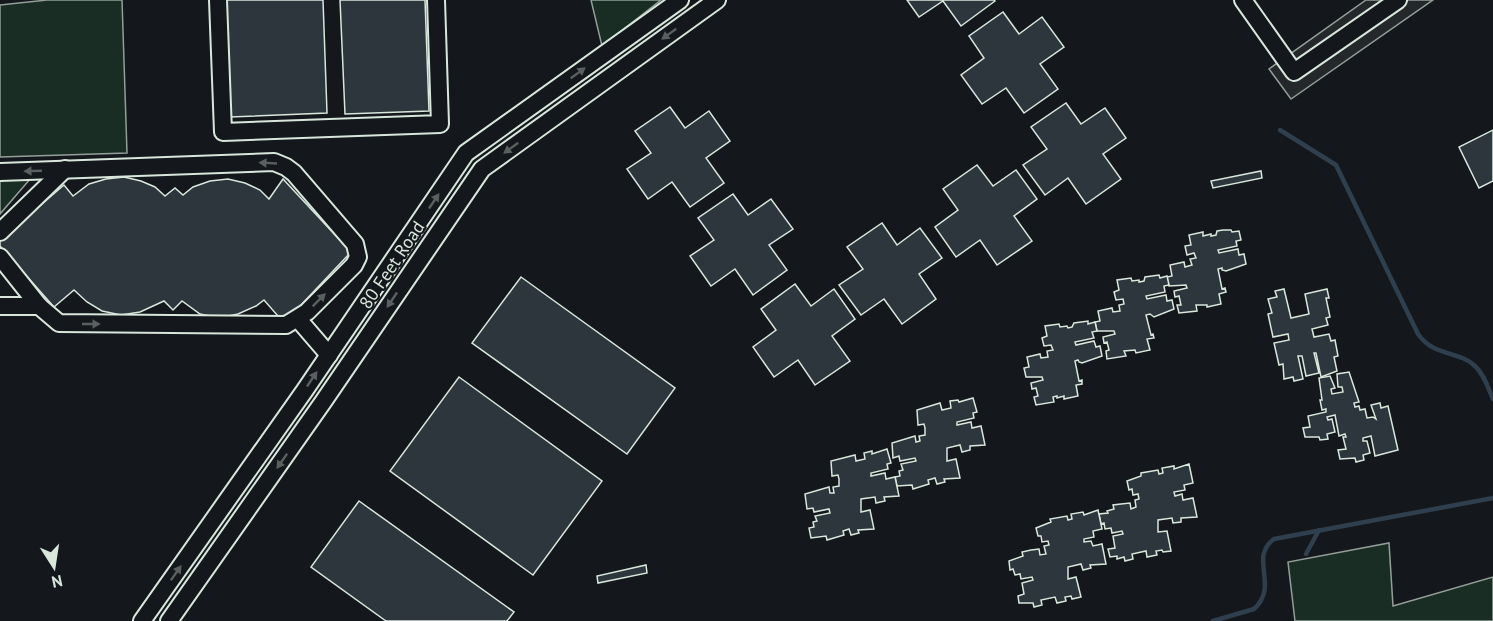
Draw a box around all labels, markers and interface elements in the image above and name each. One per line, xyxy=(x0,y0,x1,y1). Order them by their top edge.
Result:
one-way arrow xyxy=(662,28,678,40)
one-way arrow xyxy=(569,67,585,79)
one-way arrow xyxy=(503,142,519,154)
one-way arrow xyxy=(258,159,277,168)
one-way arrow xyxy=(23,166,42,175)
one-way arrow xyxy=(428,193,440,209)
street label: 80 Feet Road xyxy=(354,216,429,313)
one-way arrow xyxy=(312,292,326,307)
one-way arrow xyxy=(386,292,398,308)
one-way arrow xyxy=(82,319,101,329)
one-way arrow xyxy=(306,372,318,388)
one-way arrow xyxy=(276,452,288,468)
north arrow xyxy=(24,537,84,597)
one-way arrow xyxy=(170,566,182,582)
text: N xyxy=(50,571,64,593)

